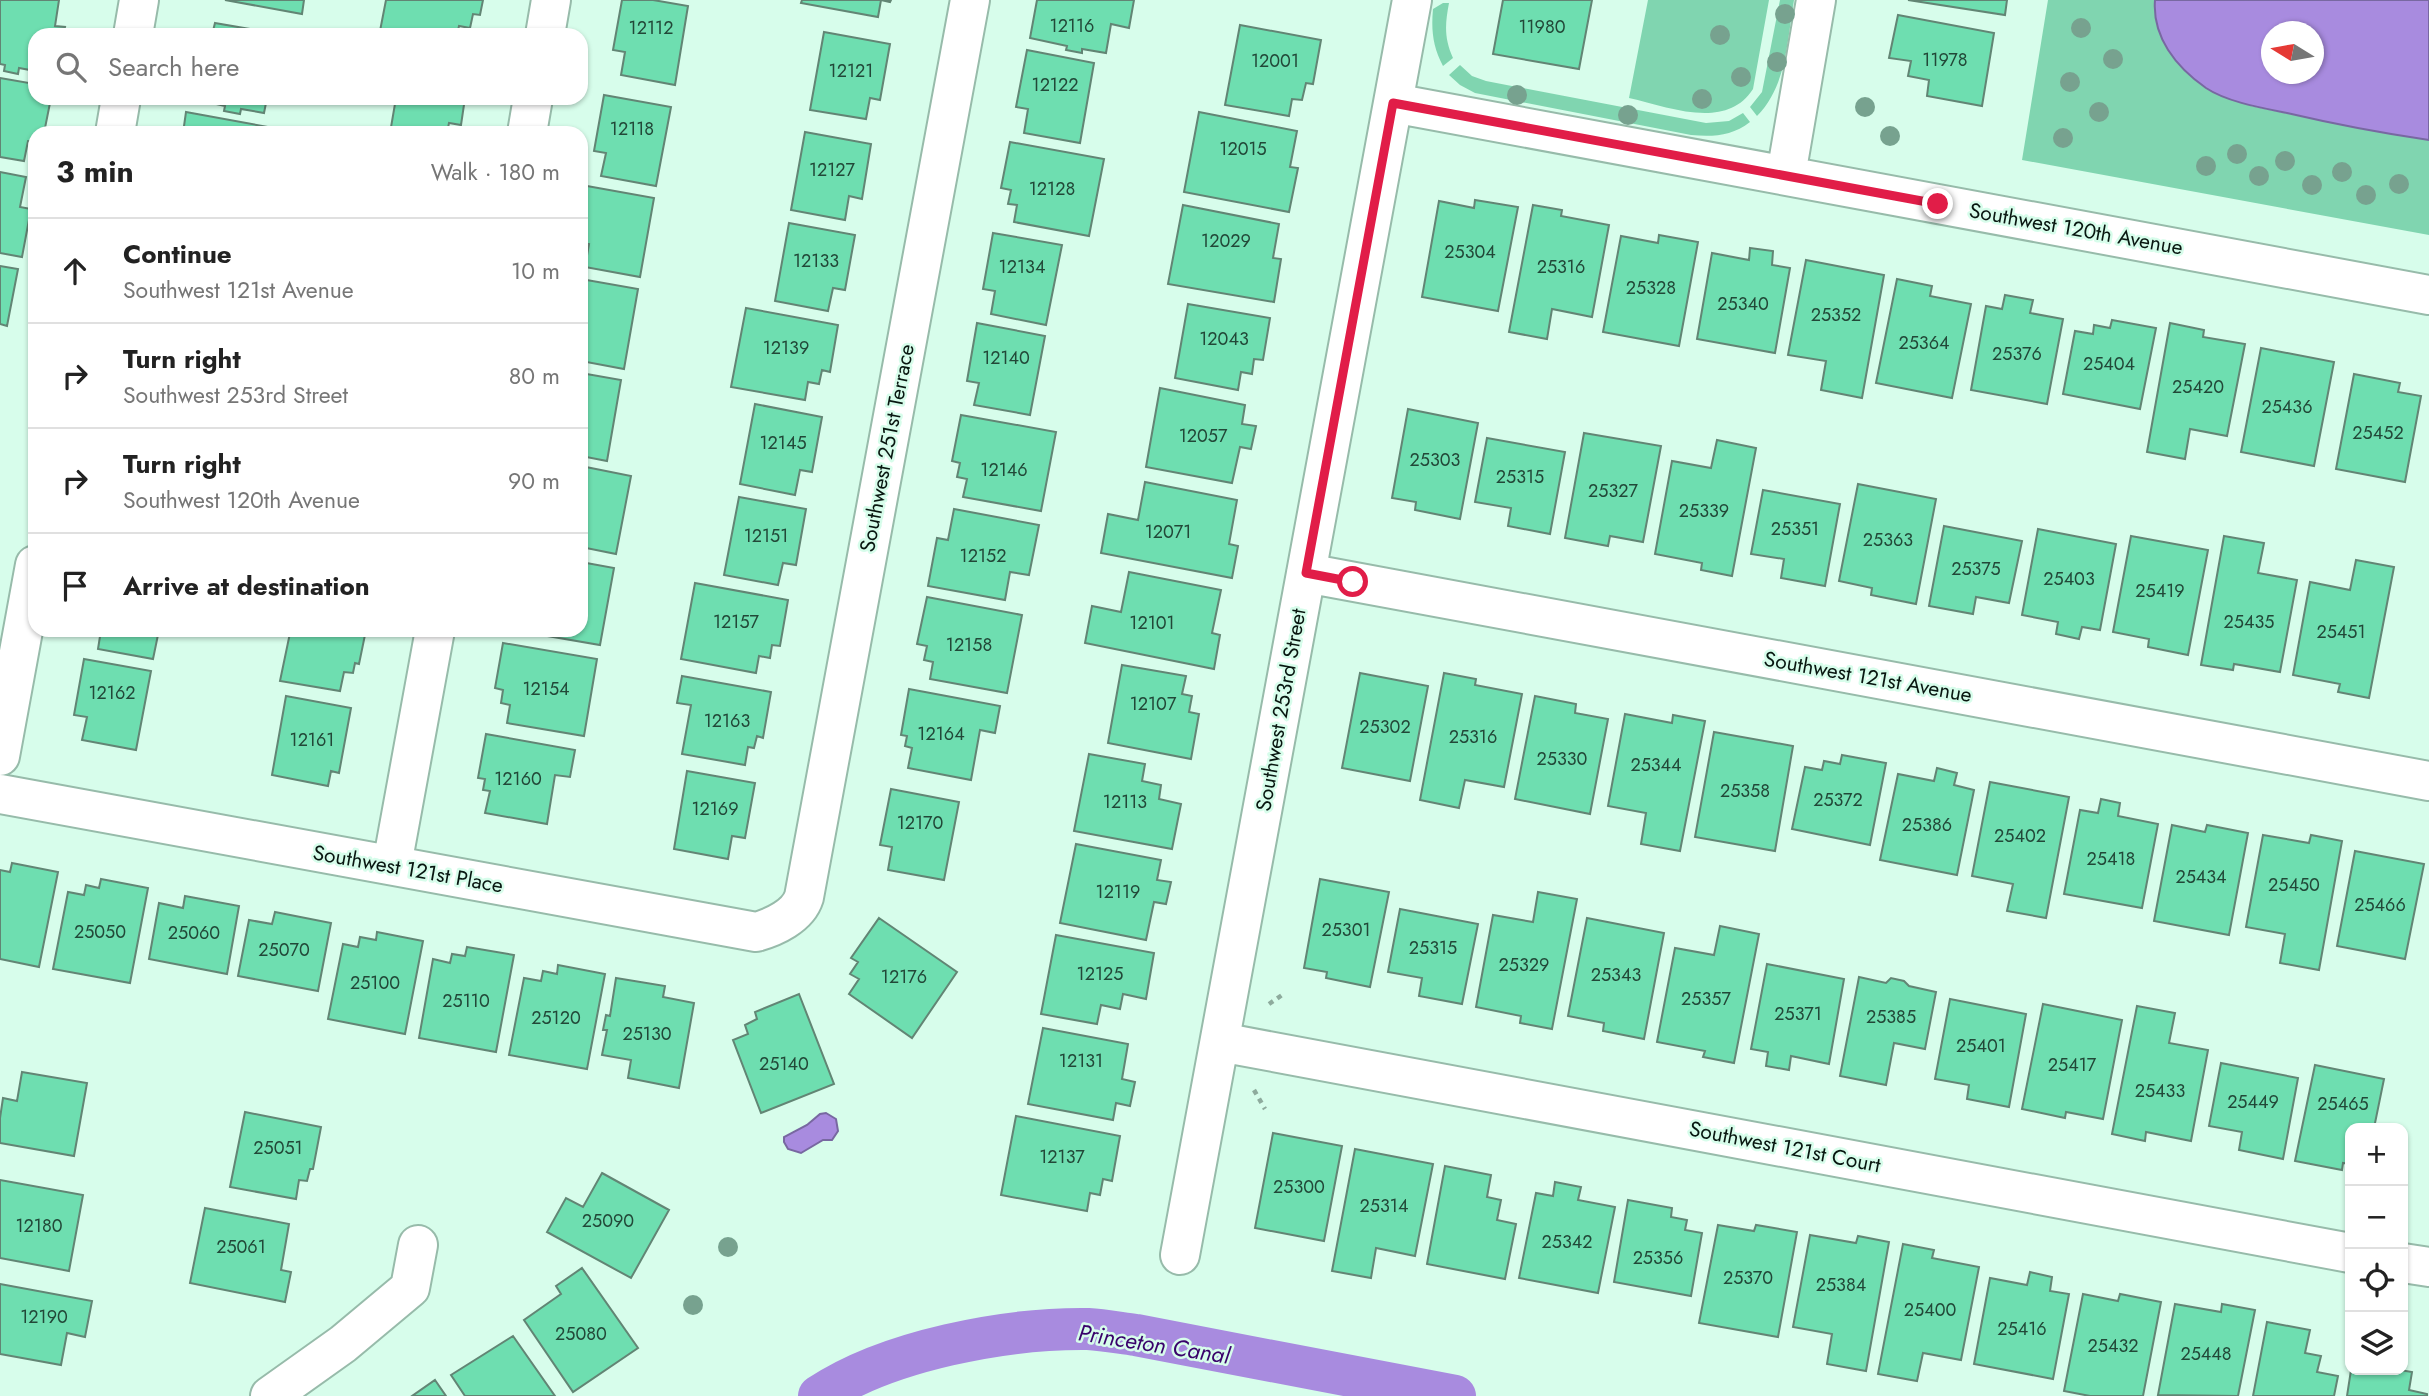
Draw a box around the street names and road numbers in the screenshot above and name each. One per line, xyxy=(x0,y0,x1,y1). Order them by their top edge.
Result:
street label: Southwest 120th Avenue xyxy=(1967,195,2185,263)
street label: Southwest 251st Terrace xyxy=(852,341,922,555)
street label: Southwest 253rd Street xyxy=(1248,606,1314,814)
street label: Southwest 121st Avenue xyxy=(1762,644,1974,710)
street label: Southwest 121st Place xyxy=(311,838,506,901)
street label: Southwest 121st Court xyxy=(1687,1114,1883,1180)

